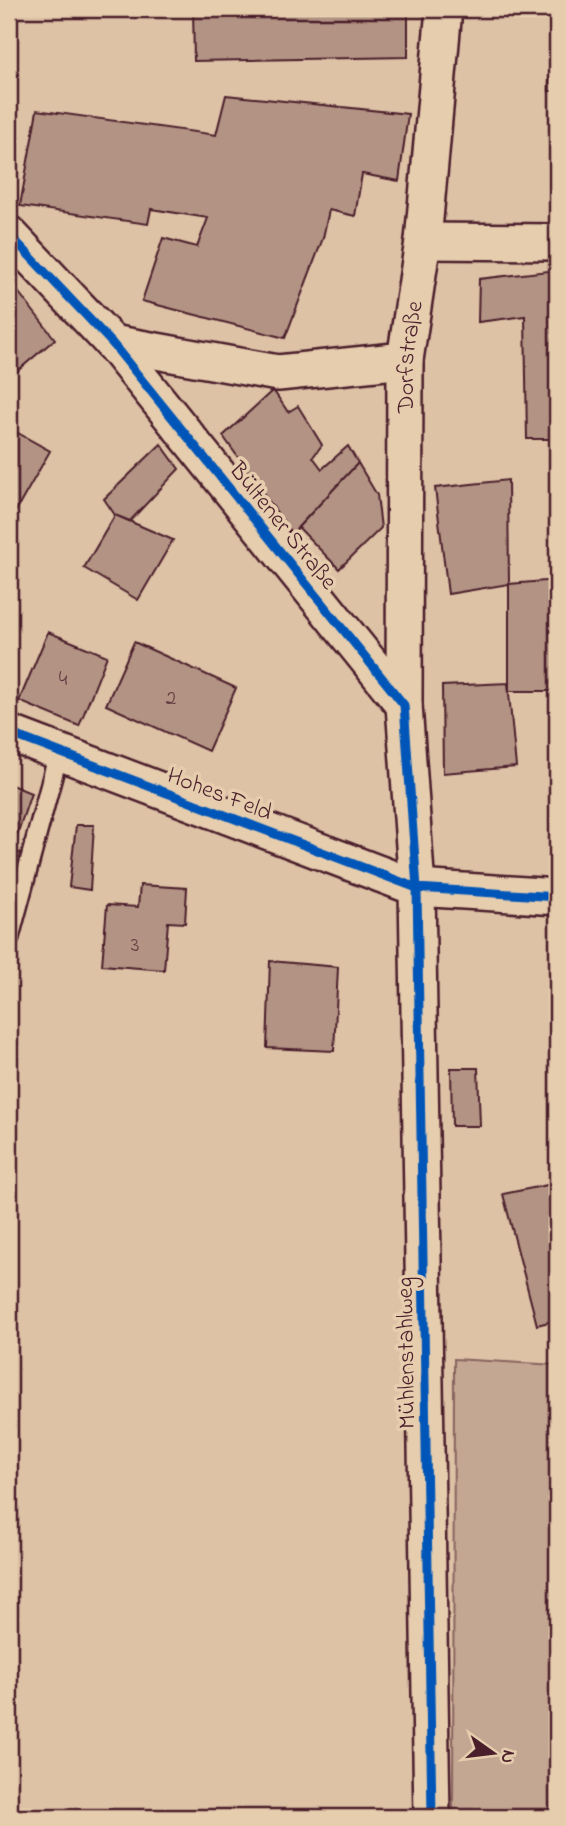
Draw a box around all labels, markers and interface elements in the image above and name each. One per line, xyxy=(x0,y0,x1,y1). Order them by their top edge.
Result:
street label: Dorfstraße xyxy=(390,298,434,414)
street label: Bültener Straße xyxy=(219,454,345,598)
house number: 4 xyxy=(59,665,68,695)
house number: 2 xyxy=(166,684,176,714)
street label: Hohes Feld xyxy=(162,759,277,832)
house number: 3 xyxy=(131,931,139,961)
street label: Mühlenstahlweg xyxy=(389,1277,426,1429)
north arrow xyxy=(458,1717,528,1787)
text: N xyxy=(492,1747,522,1766)

